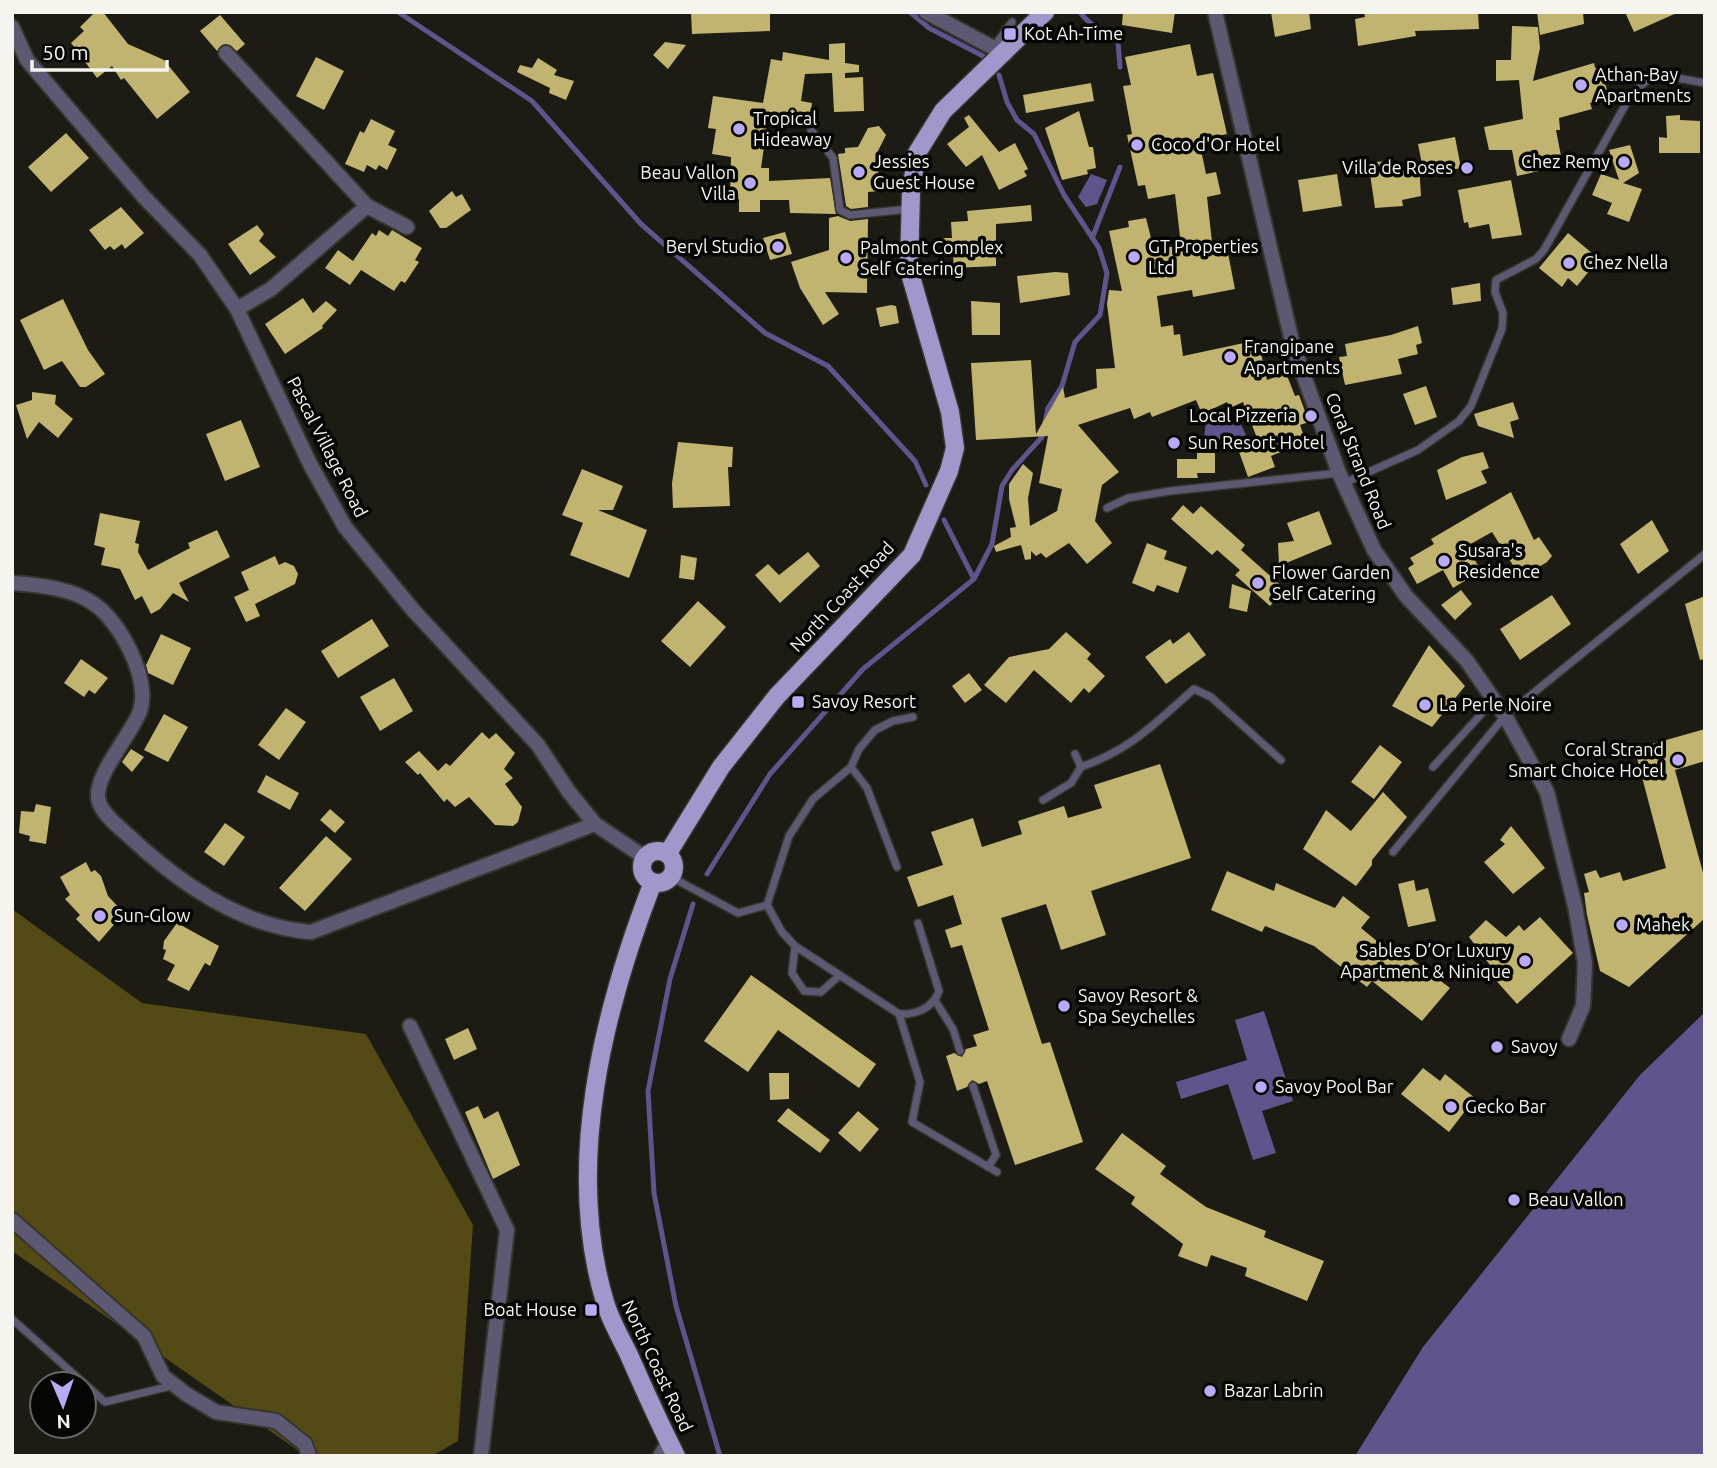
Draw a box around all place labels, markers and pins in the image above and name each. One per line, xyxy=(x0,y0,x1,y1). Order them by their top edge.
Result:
place label: Kot Ah-Time xyxy=(1024,23,1123,43)
marker: Kot Ah-Time xyxy=(1002,26,1018,42)
place label: Athan-Bay Apartments xyxy=(1595,64,1691,105)
marker: Athan-Bay Apartments xyxy=(1573,77,1589,93)
place label: Tropical Hideaway xyxy=(753,108,832,149)
marker: Tropical Hideaway xyxy=(731,121,747,137)
place label: Coco d'Or Hotel xyxy=(1151,134,1280,154)
marker: Coco d'Or Hotel xyxy=(1129,137,1145,153)
place label: Jessies Guest House xyxy=(873,151,975,192)
place label: Chez Remy xyxy=(1521,151,1610,171)
marker: Chez Remy xyxy=(1616,154,1632,170)
place label: Villa de Roses xyxy=(1342,157,1453,177)
marker: Villa de Roses xyxy=(1459,160,1475,176)
place label: Beau Vallon Villa xyxy=(640,162,736,203)
marker: Jessies Guest House xyxy=(851,164,867,180)
marker: Beau Vallon Villa xyxy=(742,175,758,191)
place label: Beryl Studio xyxy=(666,236,764,256)
place label: GT Properties Ltd xyxy=(1148,236,1259,277)
place label: Palmont Complex Self Catering xyxy=(860,237,1003,278)
marker: Beryl Studio xyxy=(770,239,786,255)
marker: GT Properties Ltd xyxy=(1126,249,1142,265)
marker: Palmont Complex Self Catering xyxy=(838,250,854,266)
place label: Chez Nella xyxy=(1583,252,1668,272)
marker: Chez Nella xyxy=(1561,255,1577,271)
place label: Frangipane Apartments xyxy=(1244,336,1340,377)
marker: Frangipane Apartments xyxy=(1222,349,1238,365)
place label: Local Pizzeria xyxy=(1189,405,1297,425)
marker: Local Pizzeria xyxy=(1303,408,1319,424)
place label: Sun Resort Hotel xyxy=(1188,432,1325,452)
marker: Sun Resort Hotel xyxy=(1166,435,1182,451)
place label: Susara's Residence xyxy=(1458,540,1540,581)
marker: Susara's Residence xyxy=(1436,553,1452,569)
place label: Flower Garden Self Catering xyxy=(1272,562,1390,603)
marker: Flower Garden Self Catering xyxy=(1250,575,1266,591)
place label: Savoy Resort xyxy=(812,691,916,711)
marker: Savoy Resort xyxy=(790,694,806,710)
place label: La Perle Noire xyxy=(1439,694,1552,714)
marker: La Perle Noire xyxy=(1417,697,1433,713)
place label: Coral Strand Smart Choice Hotel xyxy=(1508,739,1664,780)
marker: Coral Strand Smart Choice Hotel xyxy=(1670,752,1686,768)
place label: Sun-Glow xyxy=(114,905,190,925)
marker: Sun-Glow xyxy=(92,908,108,924)
place label: Mahek xyxy=(1636,914,1690,934)
marker: Mahek xyxy=(1614,917,1630,933)
place label: Sables D’Or Luxury Apartment & Ninique xyxy=(1340,940,1511,981)
marker: Sables D’Or Luxury Apartment & Ninique xyxy=(1517,953,1533,969)
place label: Savoy Resort & Spa Seychelles xyxy=(1078,985,1198,1026)
marker: Savoy Resort & Spa Seychelles xyxy=(1056,998,1072,1014)
place label: Savoy xyxy=(1511,1036,1558,1056)
marker: Savoy xyxy=(1489,1039,1505,1055)
place label: Savoy Pool Bar xyxy=(1275,1076,1394,1096)
marker: Savoy Pool Bar xyxy=(1253,1079,1269,1095)
place label: Gecko Bar xyxy=(1465,1096,1546,1116)
marker: Gecko Bar xyxy=(1443,1099,1459,1115)
place label: Beau Vallon xyxy=(1528,1189,1624,1209)
marker: Beau Vallon xyxy=(1506,1192,1522,1208)
place label: Boat House xyxy=(483,1299,577,1319)
marker: Boat House xyxy=(583,1302,599,1318)
place label: Bazar Labrin xyxy=(1224,1380,1324,1400)
marker: Bazar Labrin xyxy=(1202,1383,1218,1399)

